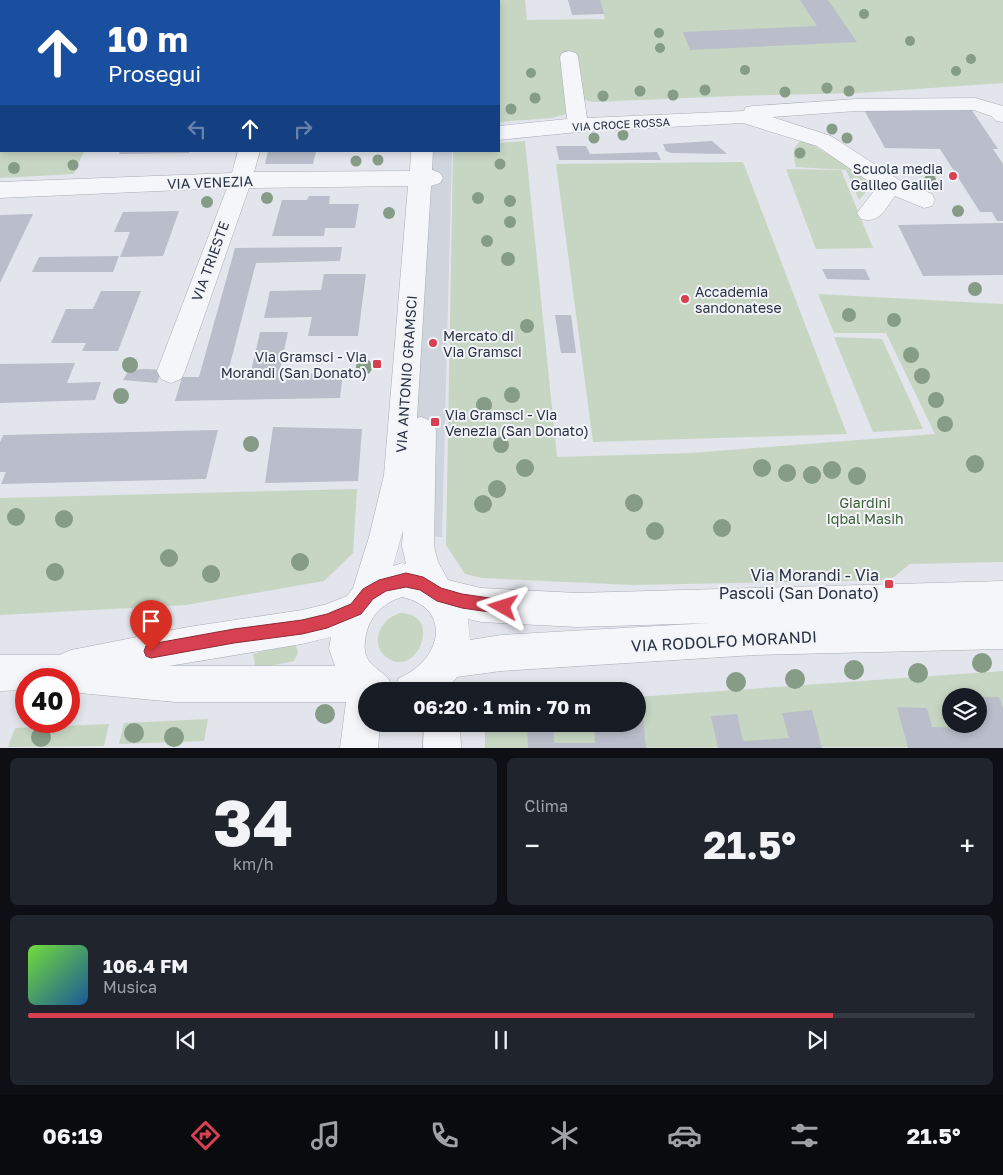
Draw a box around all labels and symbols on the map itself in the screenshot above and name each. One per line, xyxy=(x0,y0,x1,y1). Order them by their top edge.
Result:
street label: VIA CROCE ROSSA xyxy=(572,115,671,133)
place label: Scuola media Galileo Galilei xyxy=(850,160,943,193)
marker: Scuola media Galileo Galilei xyxy=(947,170,959,182)
street label: VIA VENEZIA xyxy=(167,172,254,192)
street label: VIA TRIESTE xyxy=(188,219,232,303)
place label: Accademia sandonatese xyxy=(695,283,782,316)
marker: Accademia sandonatese xyxy=(679,293,691,305)
street label: VIA ANTONIO GRAMSCI xyxy=(392,295,420,453)
place label: Mercato di Via Gramsci xyxy=(443,327,522,360)
marker: Mercato di Via Gramsci xyxy=(427,337,439,349)
place label: Via Gramsci - Via Morandi (San Donato) xyxy=(221,348,367,381)
marker: Via Gramsci - Via Morandi (San Donato) xyxy=(371,358,383,370)
place label: Via Gramsci - Via Venezia (San Donato) xyxy=(445,406,589,439)
marker: Via Gramsci - Via Venezia (San Donato) xyxy=(429,416,441,428)
park label: Giardini Iqbal Masih xyxy=(826,494,904,527)
place label: Via Morandi - Via Pascoli (San Donato) xyxy=(719,565,879,603)
marker: Via Morandi - Via Pascoli (San Donato) xyxy=(883,578,895,590)
position arrow xyxy=(476,580,528,632)
pin xyxy=(130,600,172,651)
street label: VIA RODOLFO MORANDI xyxy=(630,626,818,656)
speed limit sign: 40 xyxy=(15,668,80,733)

